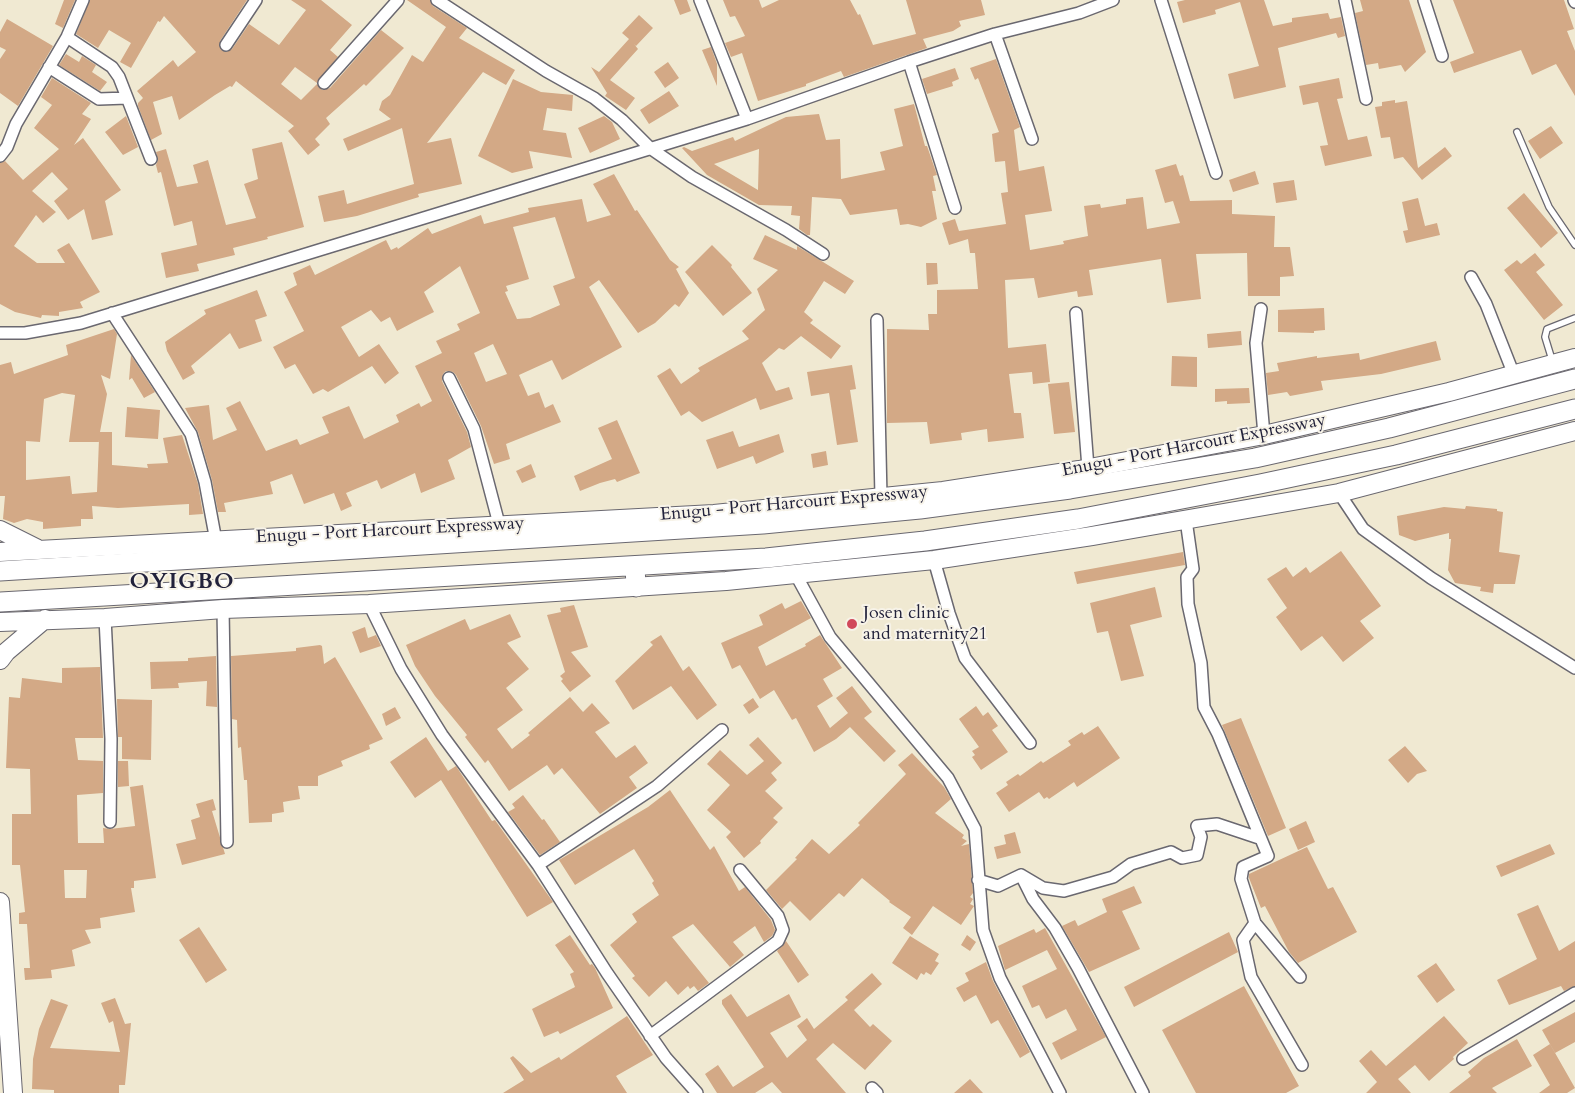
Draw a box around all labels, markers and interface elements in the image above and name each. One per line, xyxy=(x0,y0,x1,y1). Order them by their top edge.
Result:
street label: Enugu - Port Harcourt Expressway xyxy=(1060,410,1328,482)
street label: Enugu - Port Harcourt Expressway xyxy=(659,482,929,526)
street label: Enugu - Port Harcourt Expressway xyxy=(255,513,525,549)
district label: OYIGBO xyxy=(129,570,235,596)
place label: Josen clinic and maternity21 xyxy=(863,603,988,646)
marker: Josen clinic and maternity21 xyxy=(845,617,859,631)

